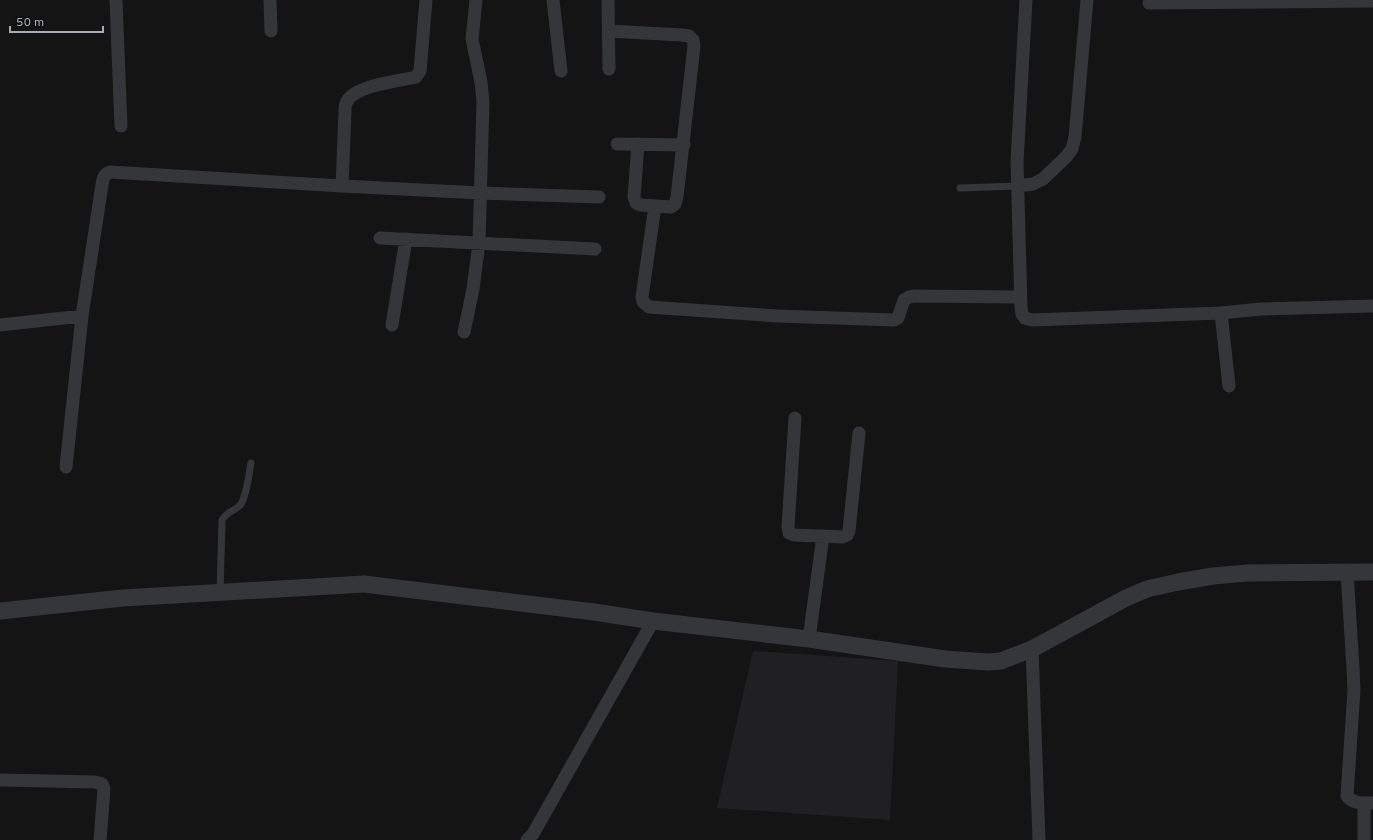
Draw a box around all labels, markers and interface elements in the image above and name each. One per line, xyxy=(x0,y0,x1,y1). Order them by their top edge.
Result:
scale bar xyxy=(10,8,103,34)
text: 50 m xyxy=(16,15,44,31)

